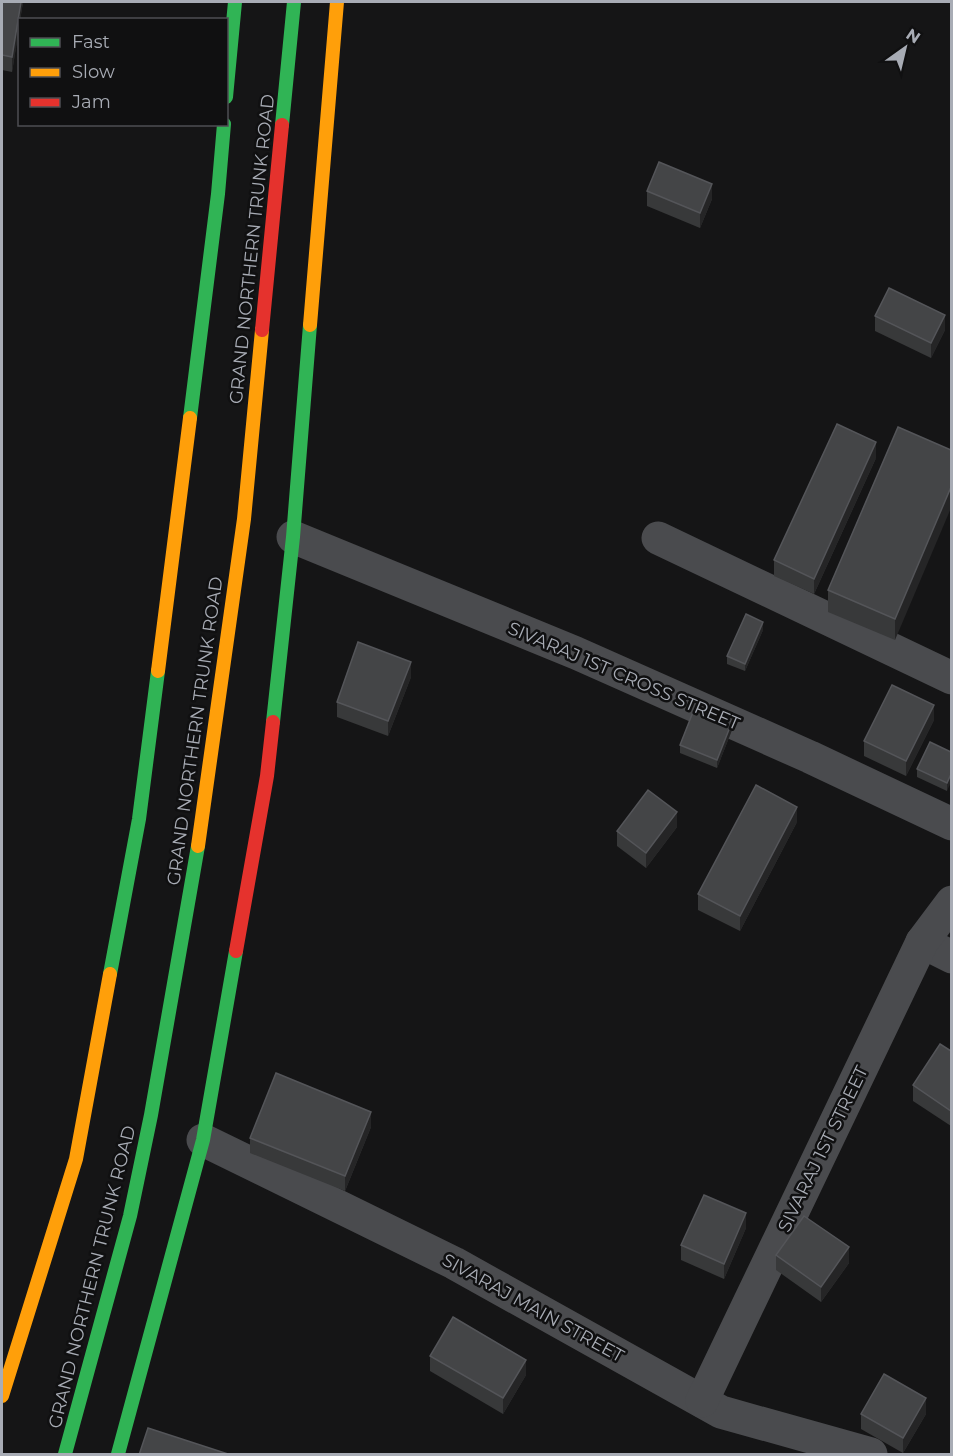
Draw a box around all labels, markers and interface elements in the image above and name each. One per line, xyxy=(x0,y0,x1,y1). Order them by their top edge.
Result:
legend xyxy=(18,18,228,126)
north arrow xyxy=(875,18,935,78)
text: N xyxy=(902,24,924,47)
text: Fast xyxy=(72,31,110,53)
text: Slow xyxy=(72,61,115,83)
text: Jam xyxy=(71,91,111,113)
street label: GRAND NORTHERN TRUNK ROAD xyxy=(225,93,279,405)
street label: GRAND NORTHERN TRUNK ROAD xyxy=(162,575,228,887)
street label: SIVARAJ 1ST CROSS STREET xyxy=(505,617,744,735)
street label: SIVARAJ 1ST STREET xyxy=(773,1062,873,1236)
street label: GRAND NORTHERN TRUNK ROAD xyxy=(44,1123,140,1431)
street label: SIVARAJ MAIN STREET xyxy=(438,1249,628,1368)

